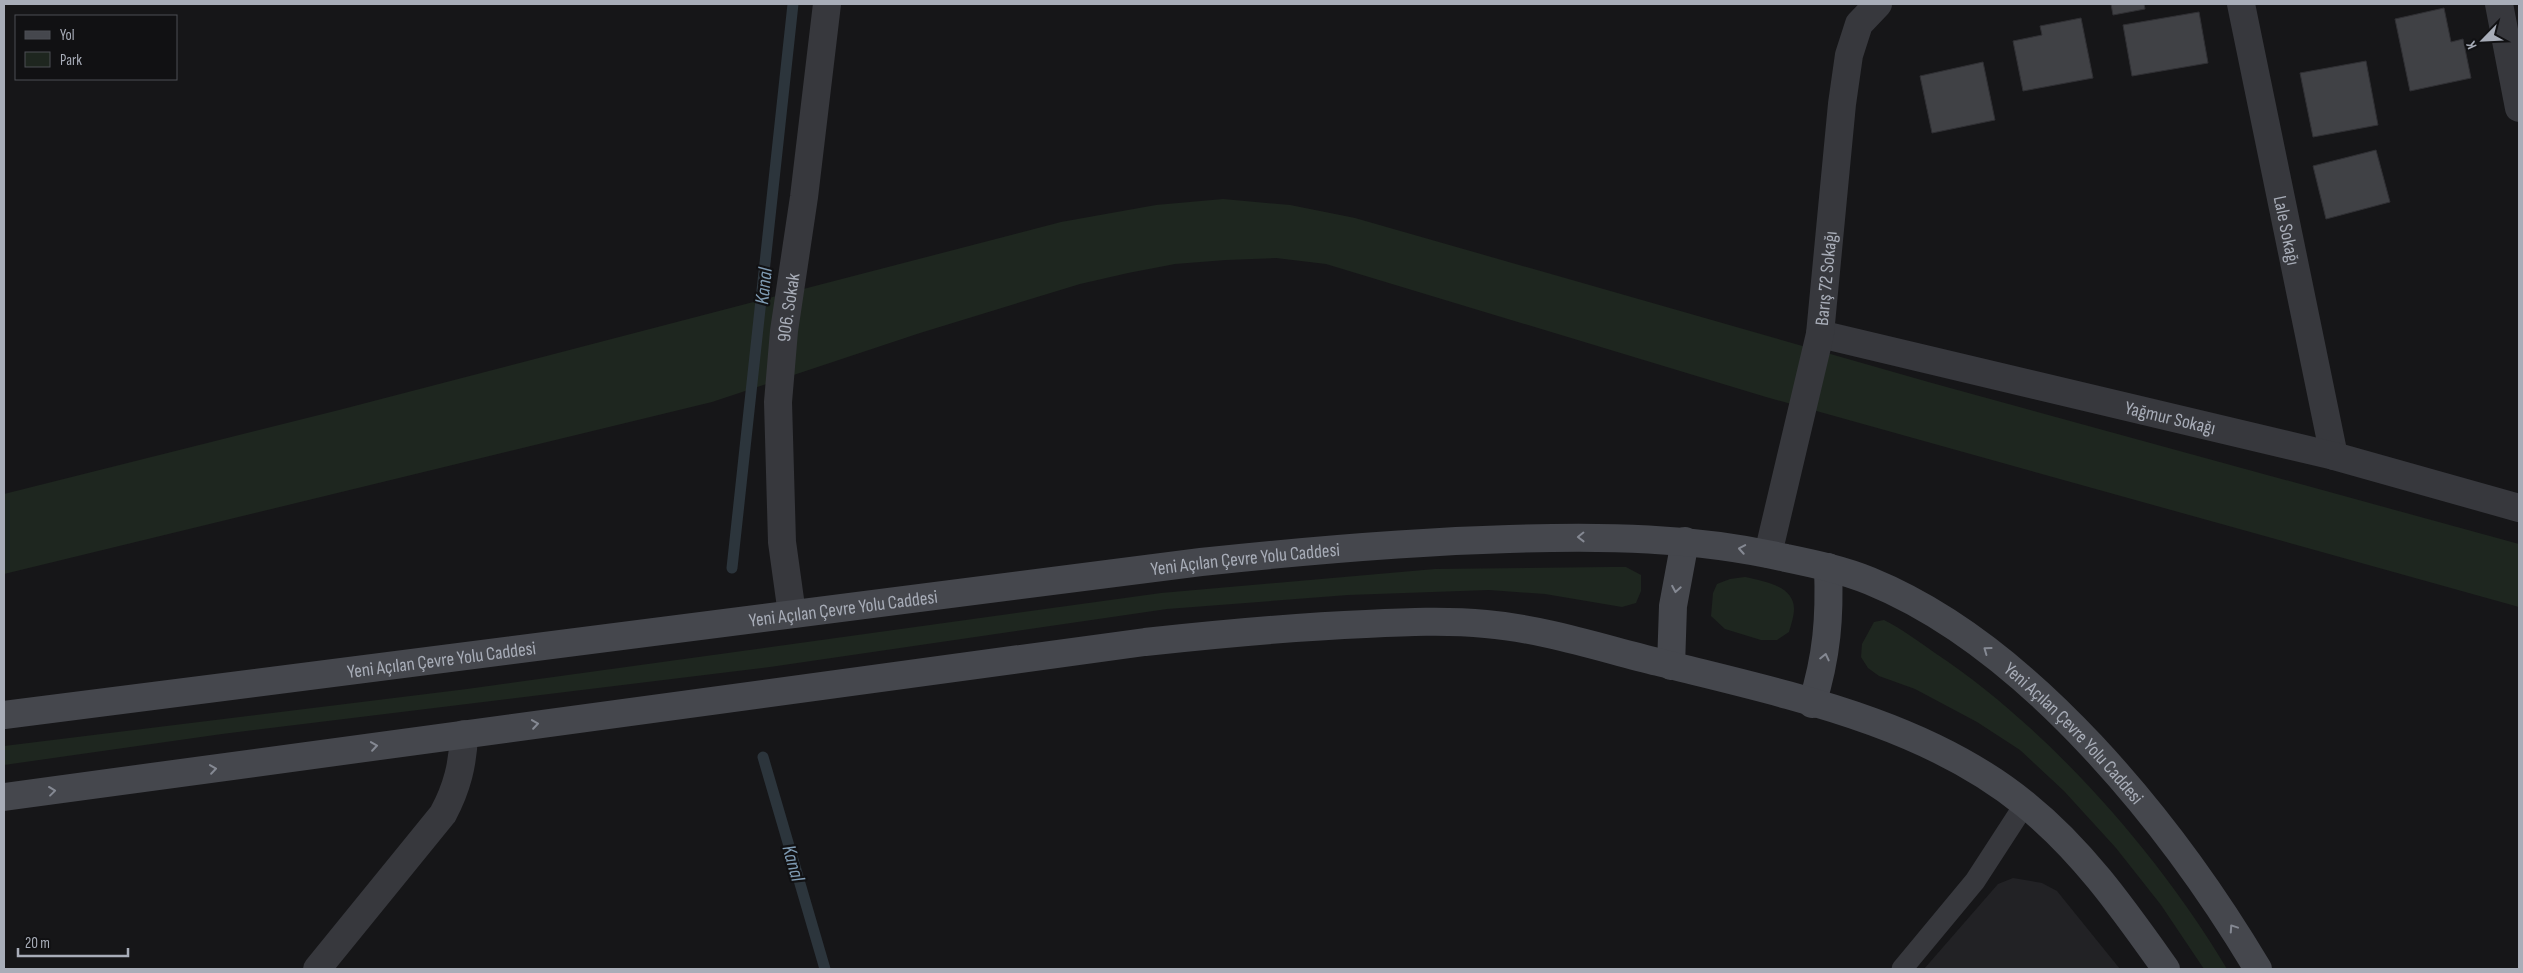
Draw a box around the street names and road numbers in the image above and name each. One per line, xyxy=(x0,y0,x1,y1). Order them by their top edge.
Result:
street label: Lale Sokağı xyxy=(2268,194,2304,267)
street label: Barış 72 Sokağı xyxy=(1811,230,1843,327)
street label: 906. Sokak xyxy=(773,271,806,343)
street label: Yağmur Sokağı xyxy=(2122,397,2218,440)
street label: Yeni Açılan Çevre Yolu Caddesi xyxy=(1149,539,1341,581)
street label: Yeni Açılan Çevre Yolu Caddesi xyxy=(748,586,939,633)
street label: Yeni Açılan Çevre Yolu Caddesi xyxy=(346,637,537,684)
street label: Yeni Açılan Çevre Yolu Caddesi xyxy=(1999,658,2148,809)

